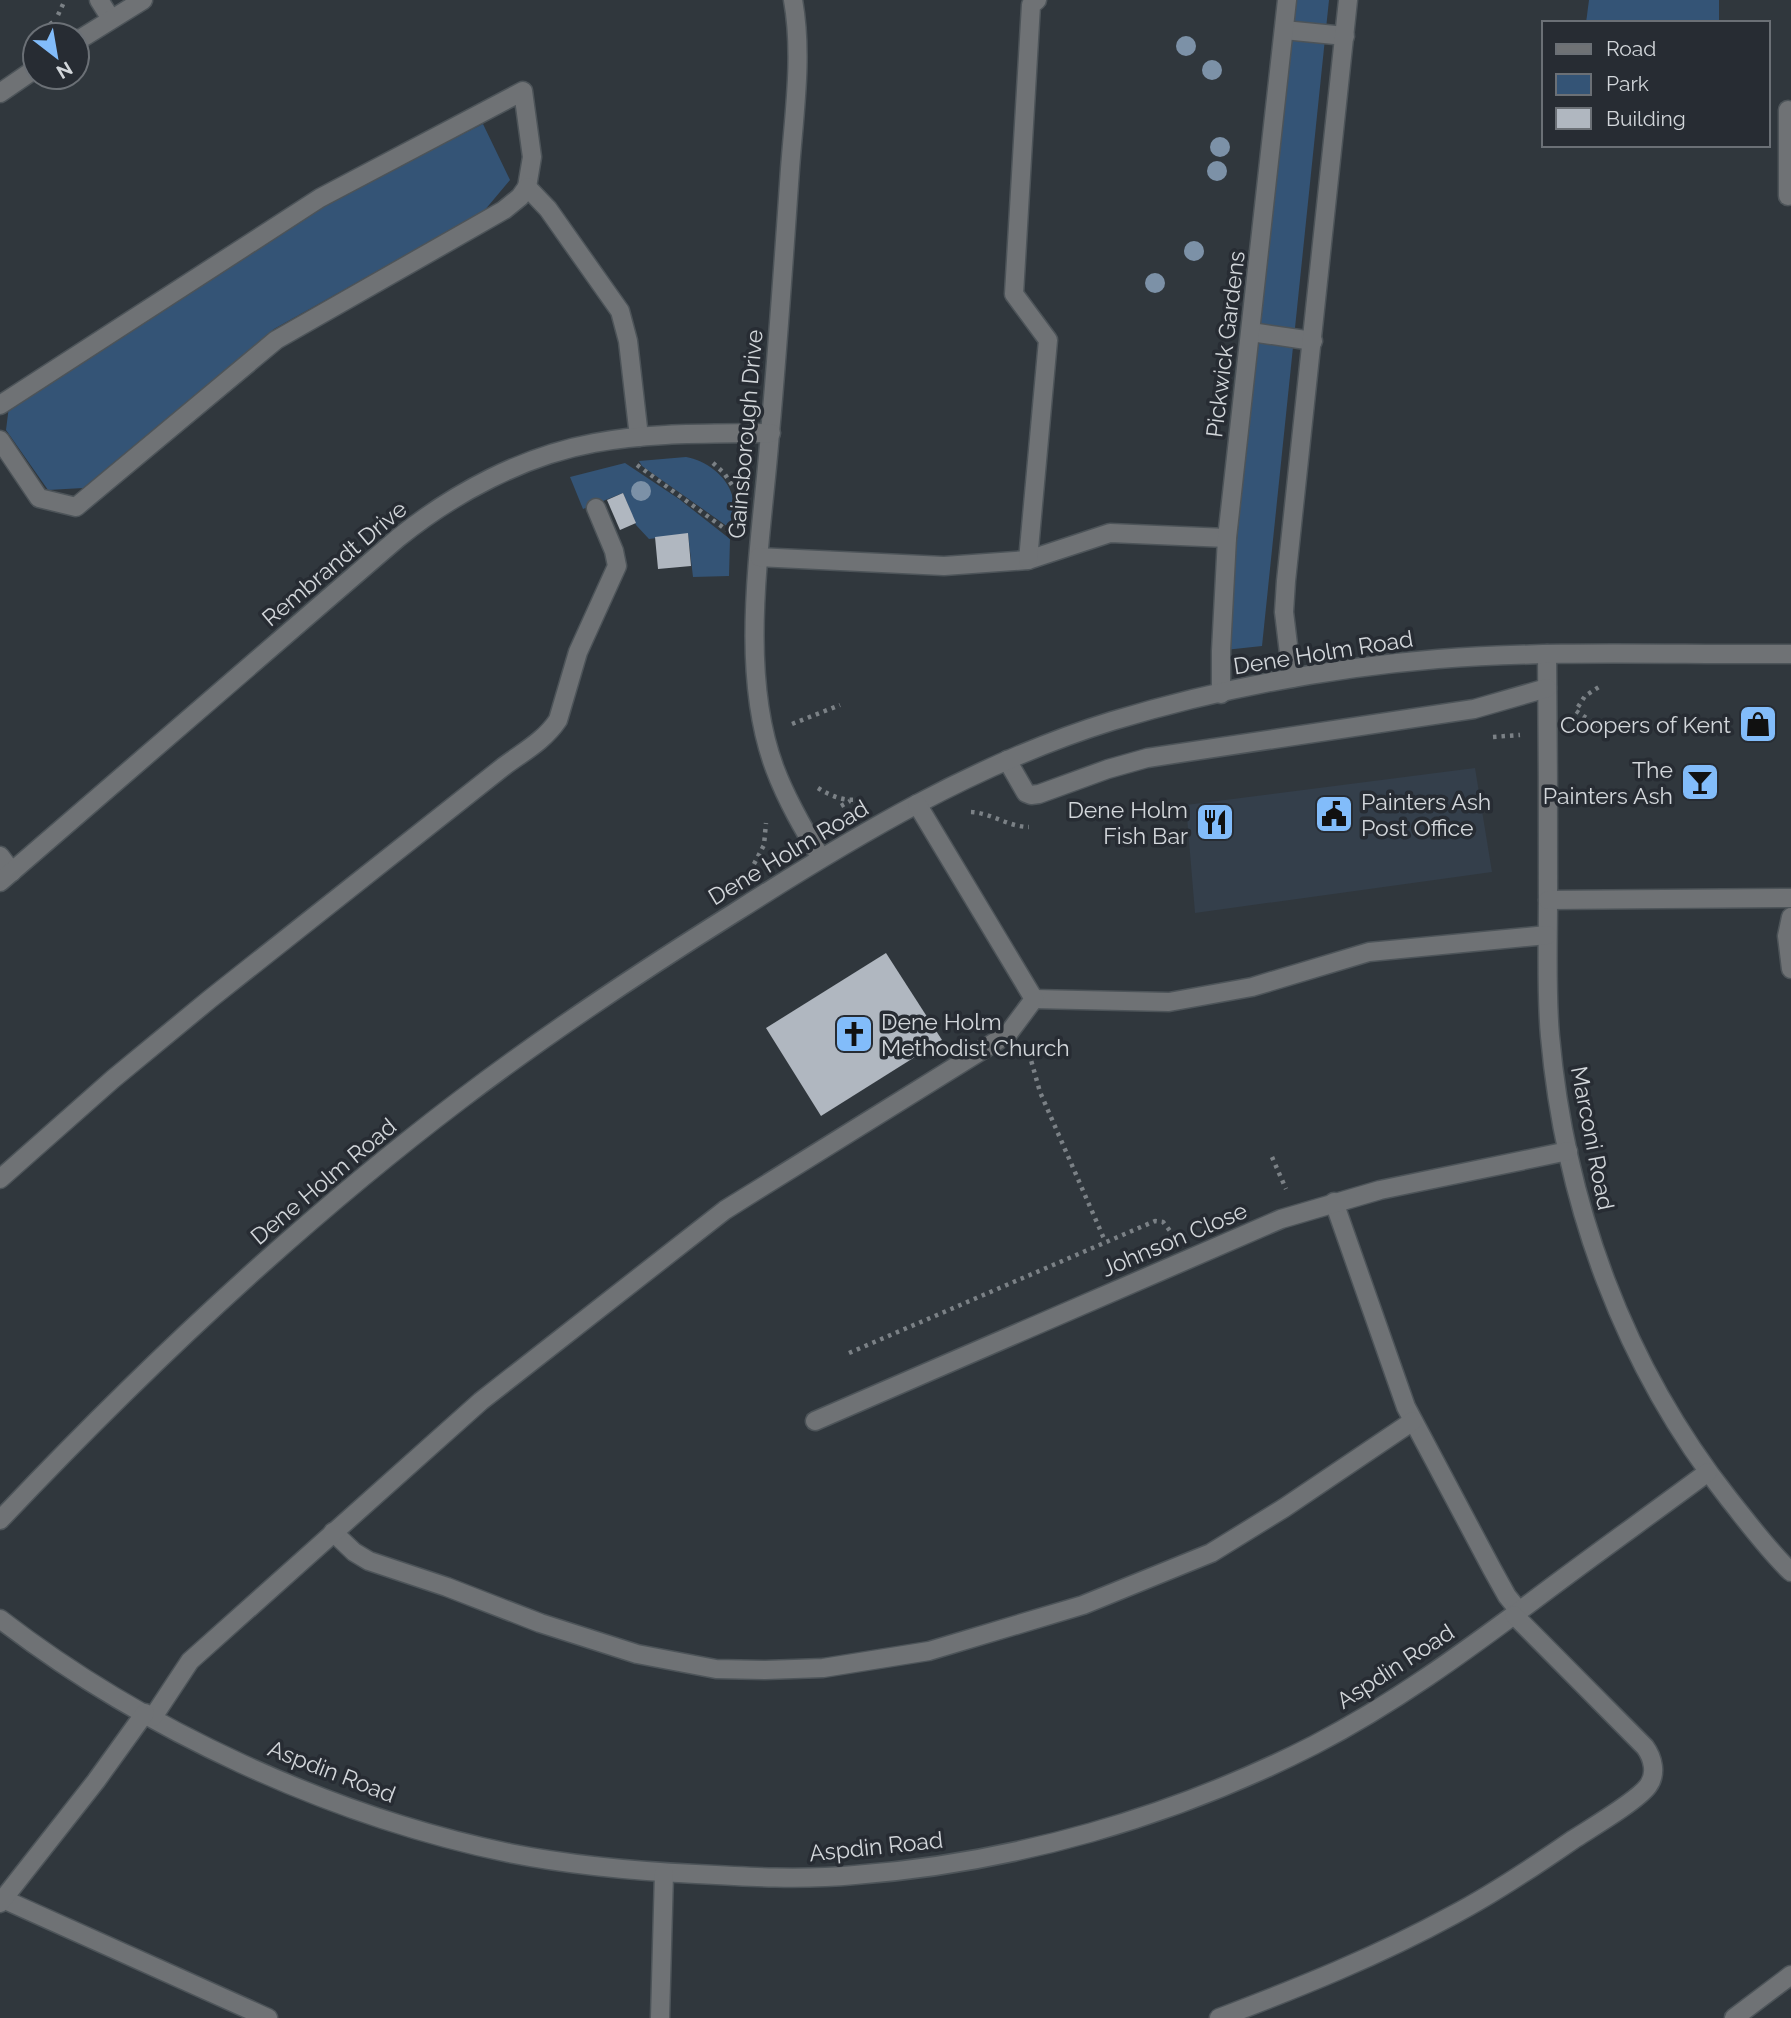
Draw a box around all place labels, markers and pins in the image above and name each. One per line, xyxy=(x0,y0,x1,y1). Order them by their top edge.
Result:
shop icon: Coopers of Kent xyxy=(1737,703,1779,745)
place label: Coopers of Kent xyxy=(1560,711,1731,738)
place label: The Painters Ash xyxy=(1543,756,1673,809)
bar icon: The Painters Ash xyxy=(1679,761,1721,803)
place label: Painters Ash Post Office xyxy=(1361,788,1491,841)
public building icon: Painters Ash Post Office xyxy=(1313,793,1355,835)
place label: Dene Holm Fish Bar xyxy=(1067,796,1188,849)
restaurant icon: Dene Holm Fish Bar xyxy=(1194,801,1236,843)
place label: Dene Holm Methodist Church xyxy=(881,1008,1070,1061)
church icon: Dene Holm Methodist Church xyxy=(833,1013,875,1055)

